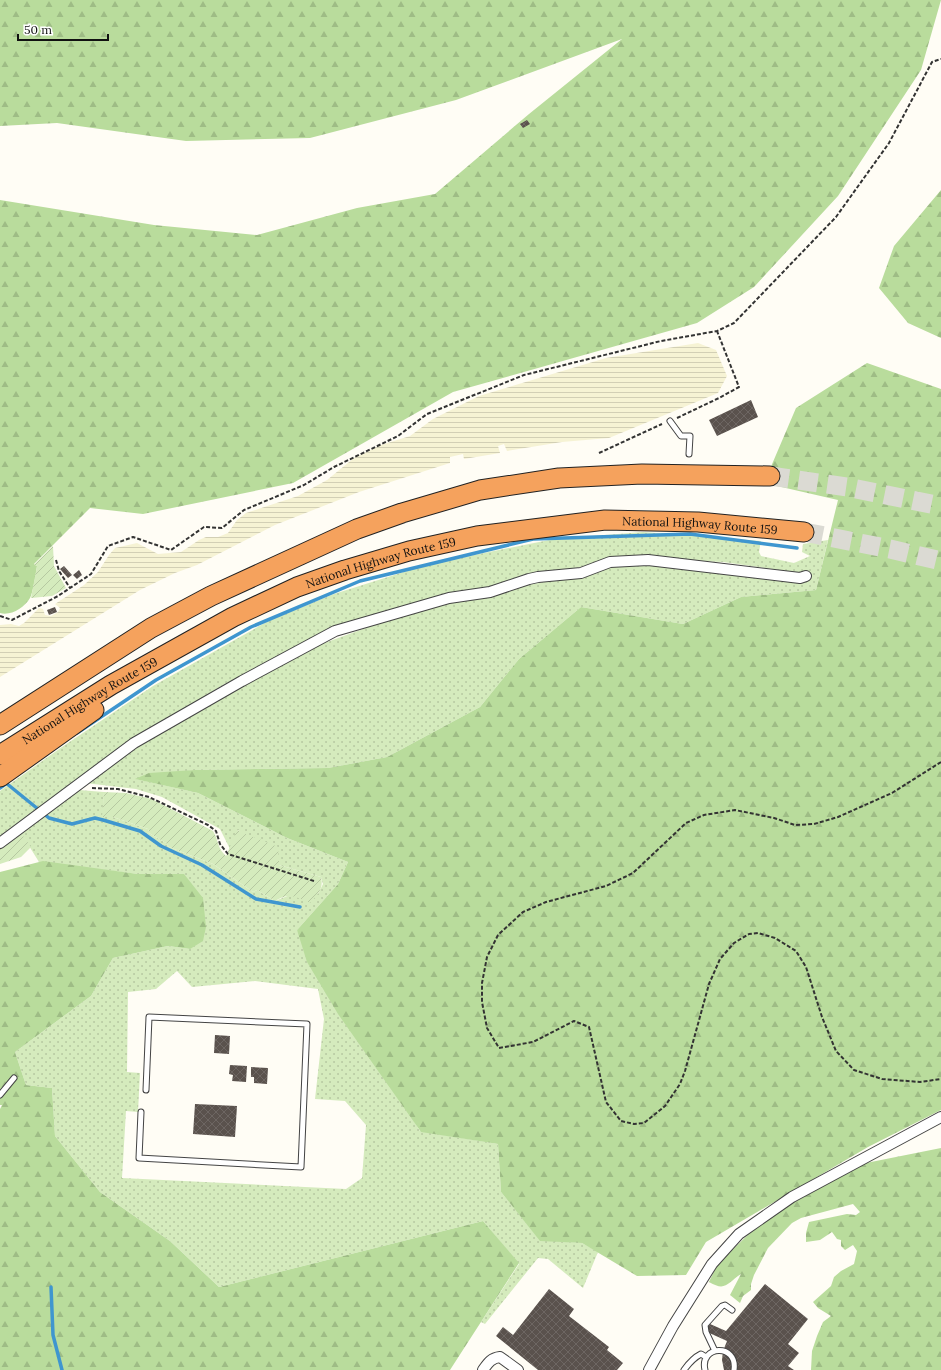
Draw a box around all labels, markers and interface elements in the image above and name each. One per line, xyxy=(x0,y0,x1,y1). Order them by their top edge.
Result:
scale bar xyxy=(18,16,108,42)
text: 50 m xyxy=(24,22,52,37)
street label: National Highway Route 159 xyxy=(622,513,778,537)
street label: National Highway Route 159 xyxy=(303,533,457,591)
street label: National Highway Route 159 xyxy=(19,653,160,747)

